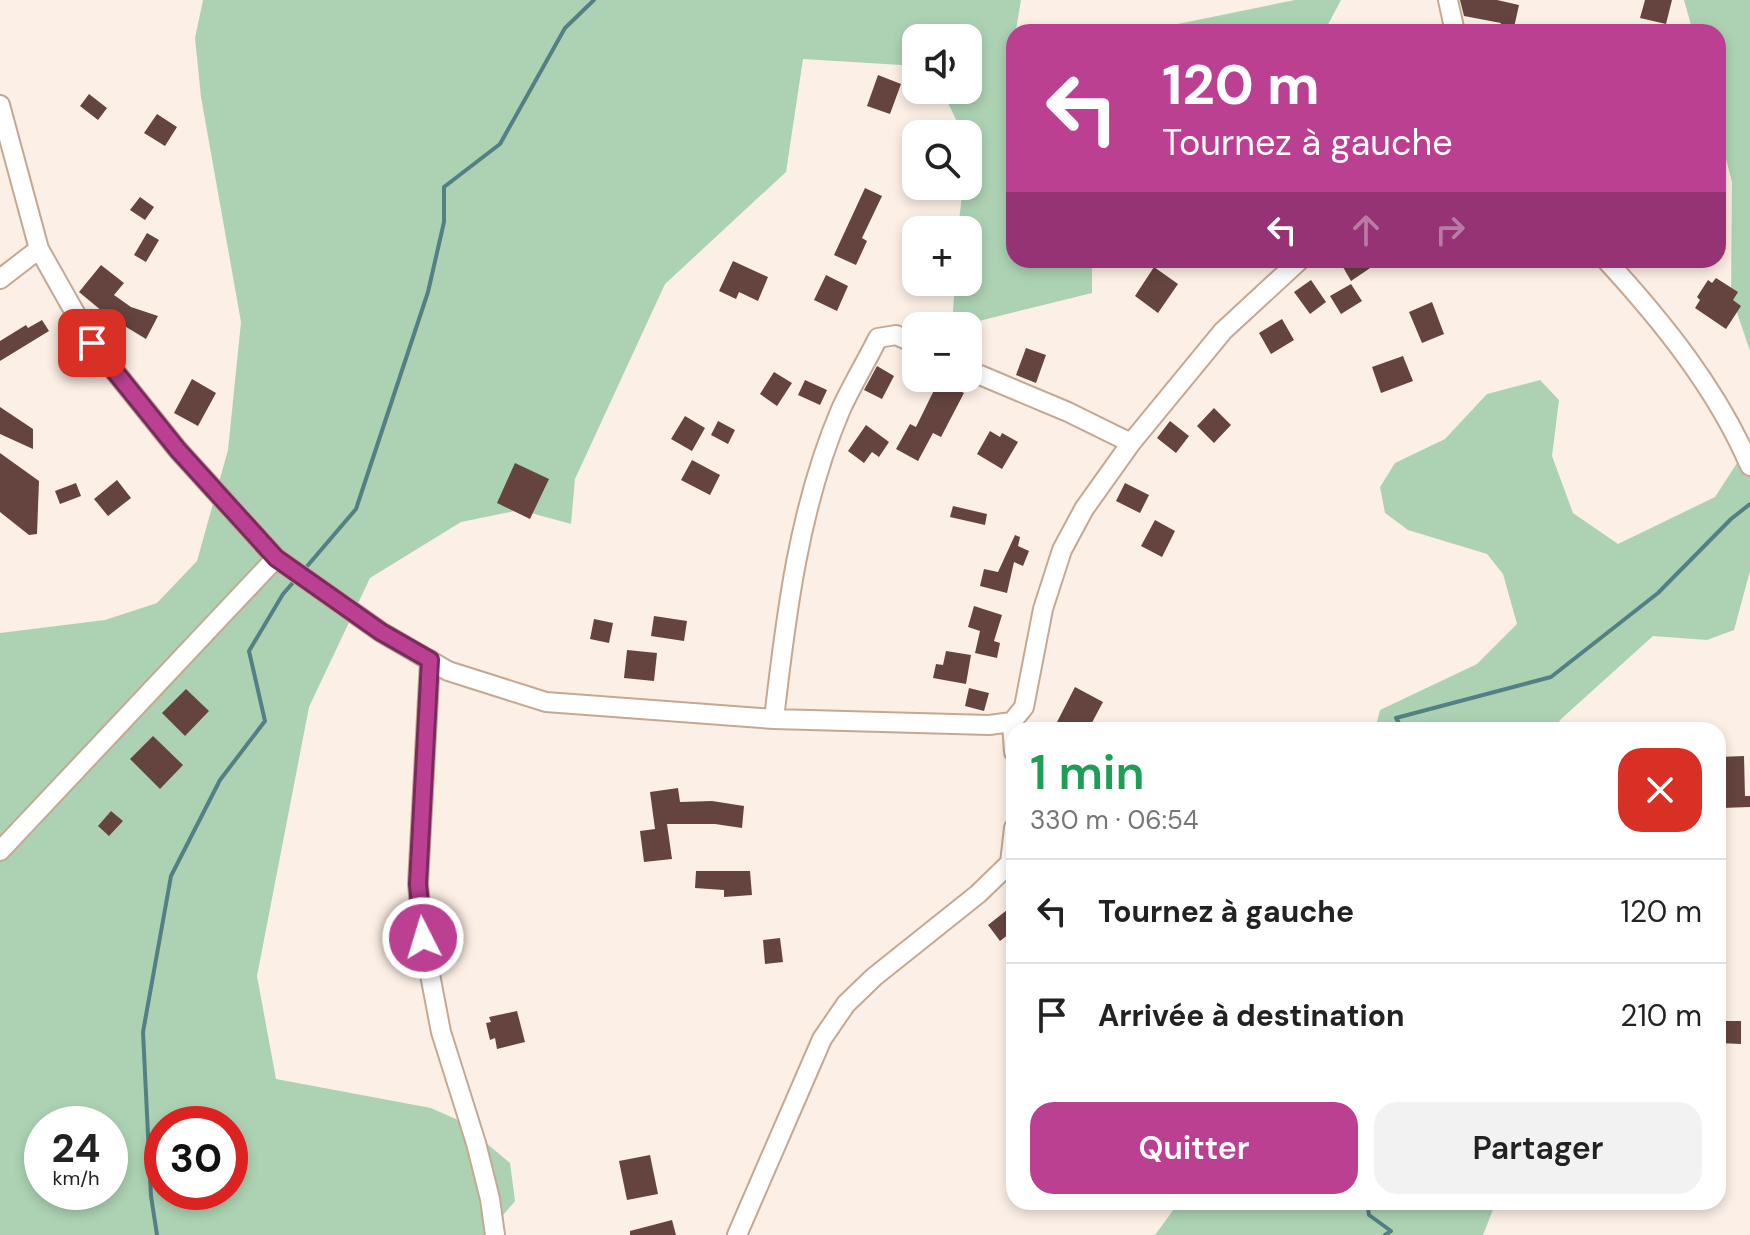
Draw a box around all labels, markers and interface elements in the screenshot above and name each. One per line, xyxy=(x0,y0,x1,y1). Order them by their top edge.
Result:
map controls xyxy=(902,24,982,392)
button: sound xyxy=(902,24,982,104)
text: 120 m xyxy=(1162,48,1320,121)
icon: left xyxy=(1030,56,1134,160)
text: Tournez à gauche xyxy=(1162,119,1453,166)
button: search xyxy=(902,120,982,200)
icon: left xyxy=(1260,208,1304,252)
icon: ahead xyxy=(1344,208,1388,252)
icon: right xyxy=(1428,208,1472,252)
button: + xyxy=(902,216,982,296)
pin xyxy=(58,309,126,377)
button: − xyxy=(902,312,982,392)
icon: arrive xyxy=(70,321,114,365)
text: 1 min xyxy=(1030,741,1145,804)
button: close xyxy=(1618,748,1702,832)
text: 330 m · 06:54 xyxy=(1030,803,1199,837)
icon: left xyxy=(1030,889,1074,933)
text: Tournez à gauche xyxy=(1098,892,1354,931)
text: 120 m xyxy=(1620,892,1702,931)
position arrow xyxy=(381,896,465,980)
icon: arrive xyxy=(1030,993,1074,1037)
text: Arrivée à destination xyxy=(1098,996,1404,1035)
text: 210 m xyxy=(1620,996,1702,1035)
button: Quitter xyxy=(1030,1102,1358,1194)
button: Partager xyxy=(1374,1102,1702,1194)
speed limit sign: 30 xyxy=(144,1106,248,1210)
text: 24 xyxy=(52,1122,100,1174)
text: km/h xyxy=(52,1165,100,1191)

